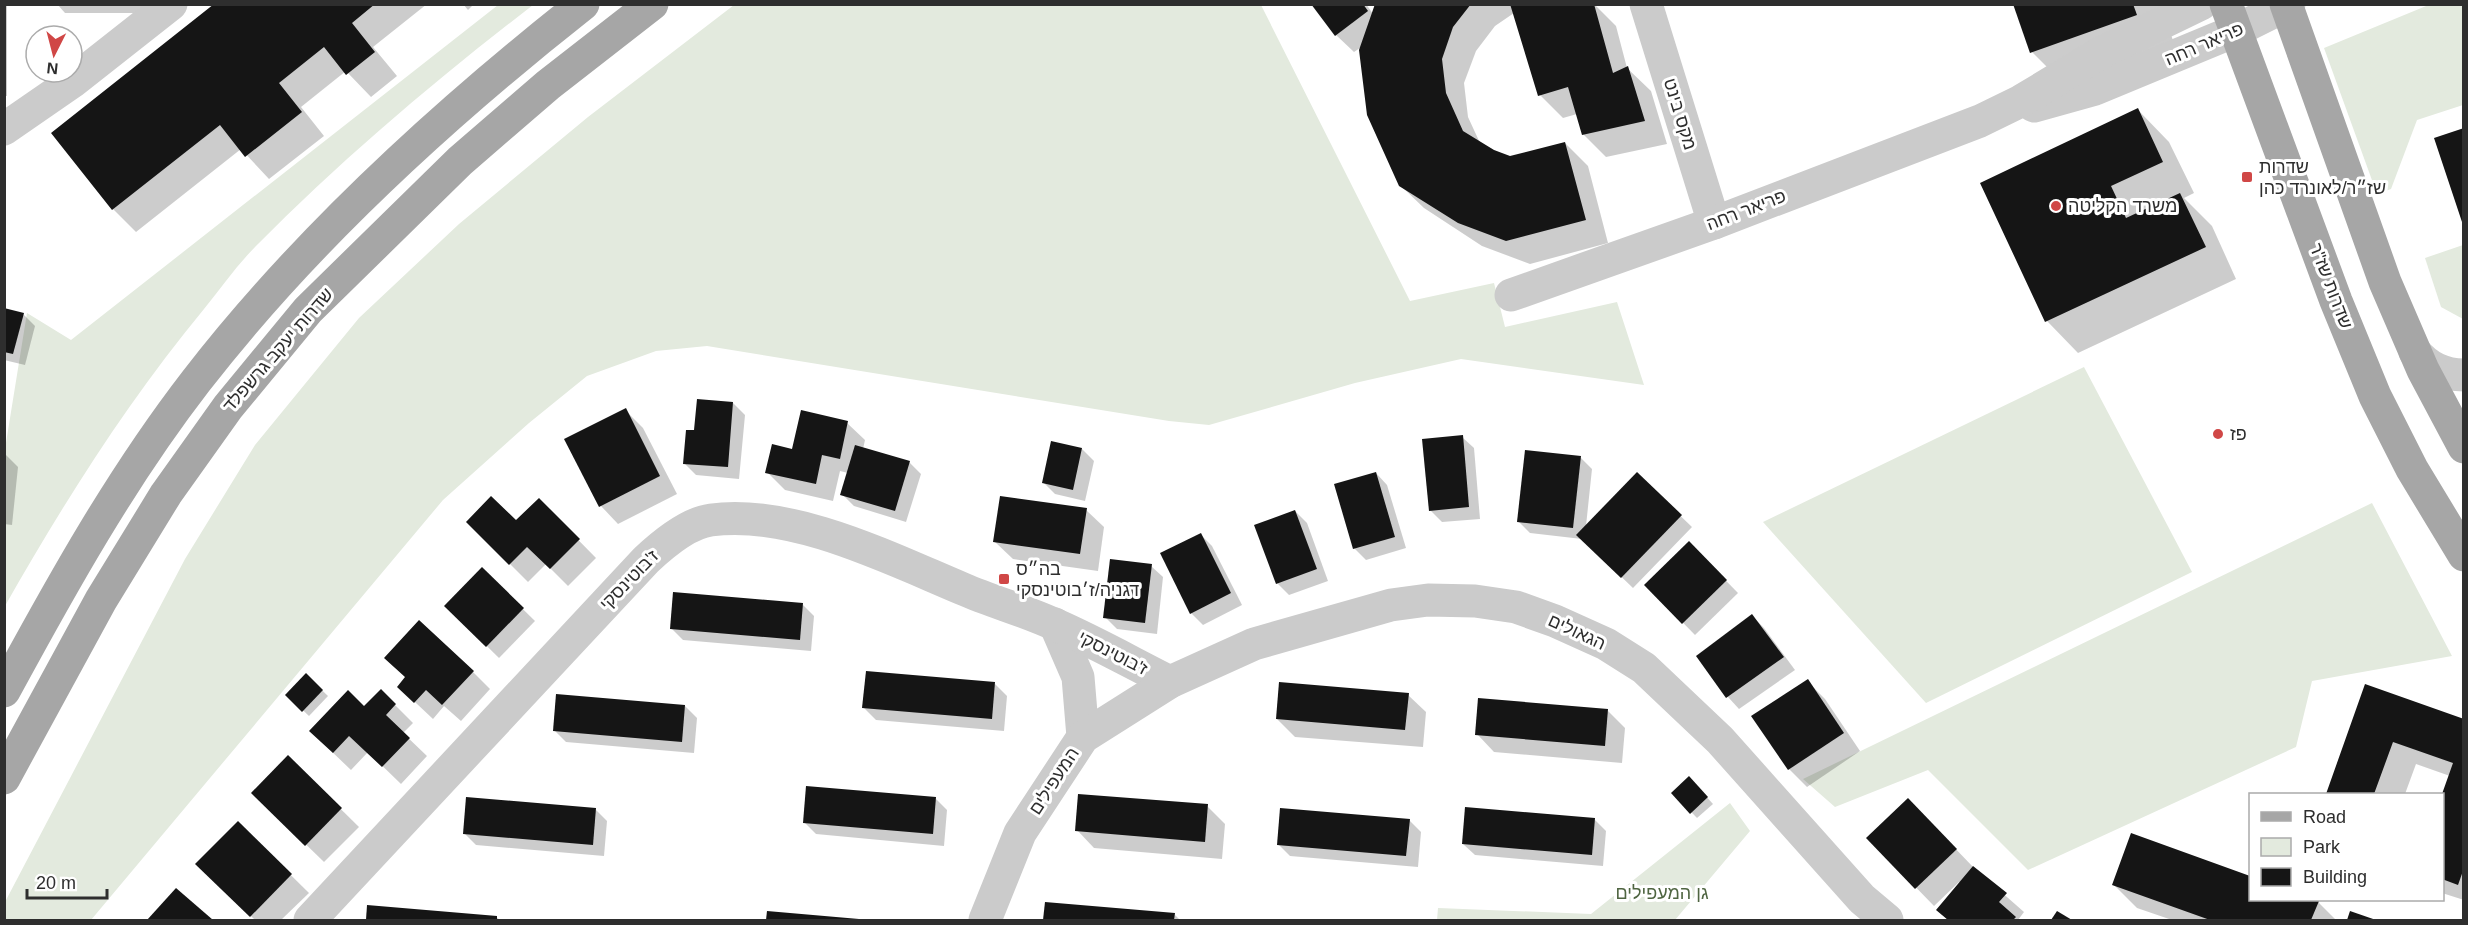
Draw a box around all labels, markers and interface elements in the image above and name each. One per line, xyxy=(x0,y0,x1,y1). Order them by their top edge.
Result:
street label: פריאר רחה xyxy=(2162,18,2246,70)
north arrow xyxy=(24,24,84,84)
text: N xyxy=(46,59,59,77)
street label: מקס בינט xyxy=(1660,76,1700,152)
place label: שדרות שז״ר/לאונרד כהן xyxy=(2259,157,2386,198)
marker: שדרות שז״ר/לאונרד כהן xyxy=(2240,170,2254,184)
street label: פריאר רחה xyxy=(1703,186,1789,234)
place label: משרד הקליטה xyxy=(2068,196,2177,216)
marker: משרד הקליטה xyxy=(2049,199,2063,213)
street label: שדרות שז"ר xyxy=(2306,240,2356,332)
street label: שדרות יעקב גרשפלד xyxy=(219,284,337,416)
place label: פז xyxy=(2230,424,2247,444)
marker: פז xyxy=(2211,427,2225,441)
street label: ז'בוטינסקי xyxy=(596,546,662,614)
place label: בה״ס דגניה/ז׳בוטינסקי xyxy=(1016,559,1139,600)
marker: בה״ס דגניה/ז׳בוטינסקי xyxy=(997,572,1011,586)
street label: הגאולים xyxy=(1545,610,1609,654)
street label: ז'בוטינסקי xyxy=(1075,627,1151,679)
street label: המעפילים xyxy=(1025,744,1083,818)
legend xyxy=(2249,793,2444,901)
text: Road xyxy=(2303,807,2346,827)
text: Park xyxy=(2303,837,2341,857)
scale bar xyxy=(27,862,106,900)
text: Building xyxy=(2303,867,2367,887)
text: 20 m xyxy=(36,873,76,893)
park label: גן המעפילים xyxy=(1615,883,1709,903)

